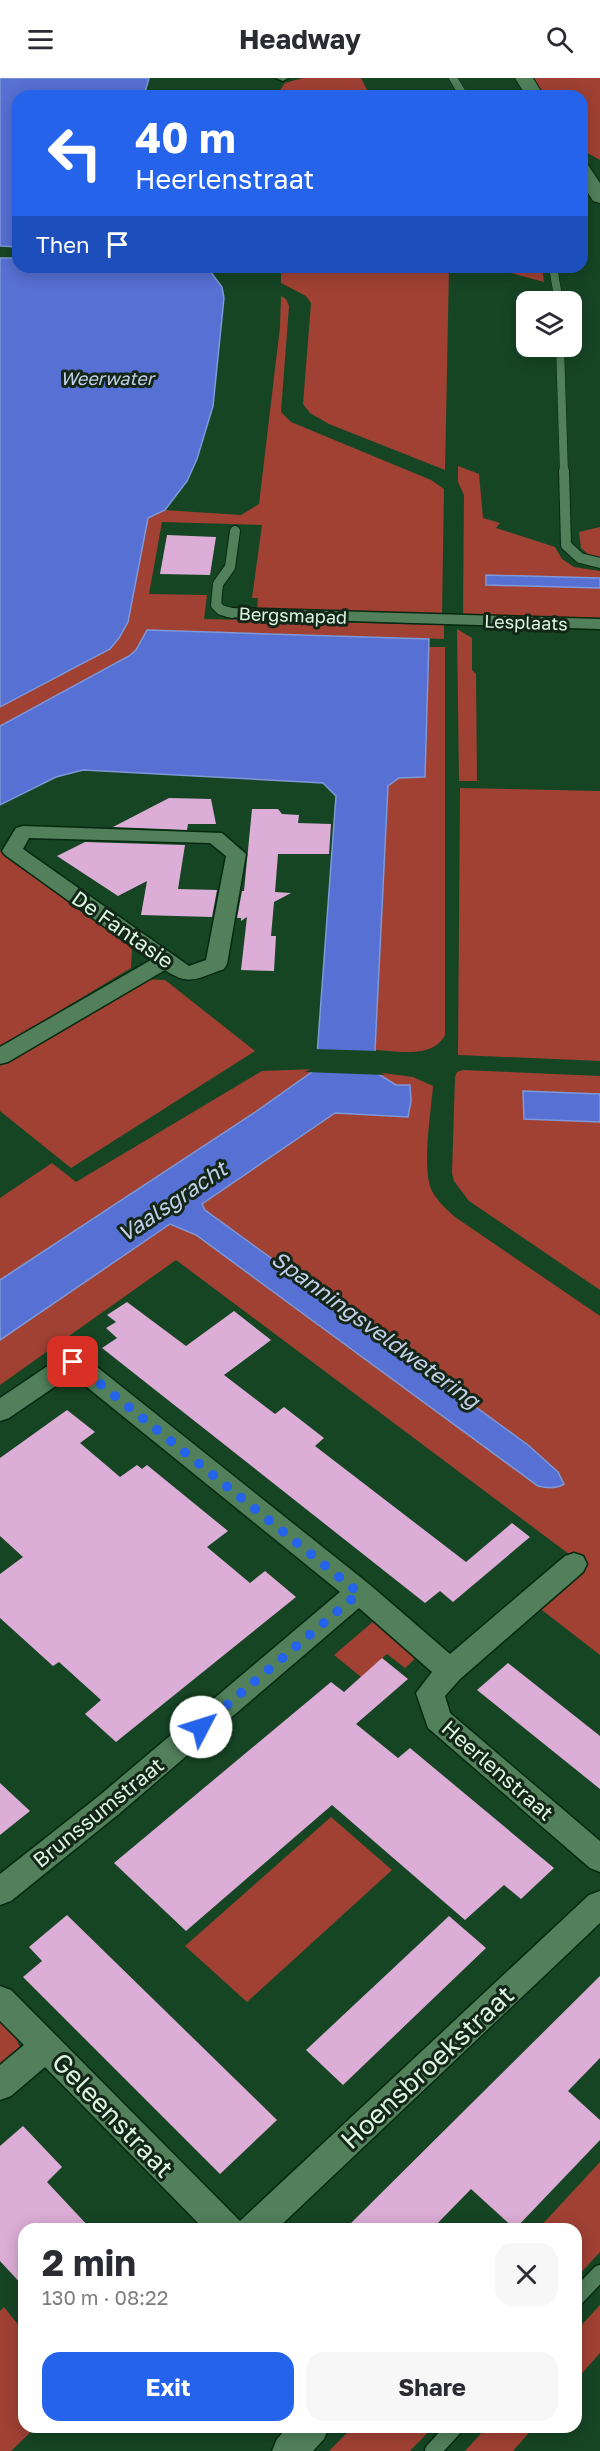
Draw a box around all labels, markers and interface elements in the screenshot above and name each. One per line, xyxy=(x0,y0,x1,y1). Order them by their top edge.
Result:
icon: menu xyxy=(24,23,57,56)
text: Headway xyxy=(239,23,361,55)
icon: search xyxy=(543,23,576,56)
text: 40 m xyxy=(135,112,236,162)
icon: left xyxy=(36,114,114,192)
text: Heerlenstraat xyxy=(135,163,314,195)
icon: arrive xyxy=(101,228,134,261)
text: Then xyxy=(36,231,89,258)
map controls xyxy=(516,291,582,357)
button: layers xyxy=(516,291,582,357)
water label: Weerwater xyxy=(60,367,157,389)
street label: Bergsmapad xyxy=(238,602,348,628)
street label: Lesplaats xyxy=(484,610,568,634)
street label: De Fantasie xyxy=(67,885,179,973)
water label: Vaalsgracht xyxy=(112,1154,233,1247)
water label: Spanningsveldwetering xyxy=(267,1245,486,1414)
pin xyxy=(47,1336,98,1387)
icon: arrive xyxy=(56,1345,89,1378)
position arrow xyxy=(169,1695,233,1759)
street label: Heerlenstraat xyxy=(437,1714,559,1826)
street label: Brunssumstraat xyxy=(27,1751,169,1873)
street label: Hoensbroekstraat xyxy=(334,1979,520,2155)
street label: Geleenstraat xyxy=(46,2046,180,2184)
text: 2 min xyxy=(42,2241,136,2284)
button: close xyxy=(495,2243,558,2306)
text: 130 m · 08:22 xyxy=(42,2285,168,2309)
button: Exit xyxy=(42,2352,294,2421)
button: Share xyxy=(306,2352,558,2421)

